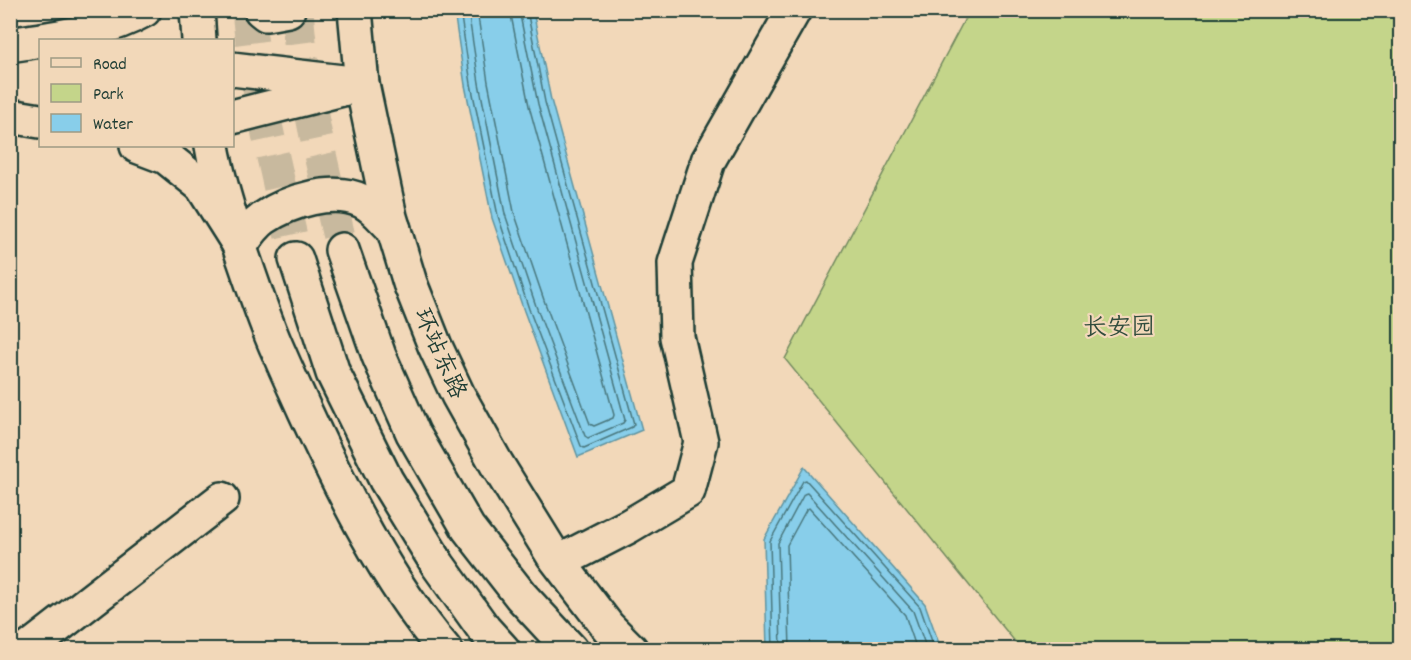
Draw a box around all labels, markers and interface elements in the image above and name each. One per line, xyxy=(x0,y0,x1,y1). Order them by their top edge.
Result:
legend xyxy=(39,39,234,147)
text: Road xyxy=(93,53,127,78)
text: Park xyxy=(93,83,124,108)
text: Water xyxy=(93,113,133,138)
street label: 环站东路 xyxy=(403,303,473,405)
park label: 长安园 xyxy=(1083,312,1155,346)

